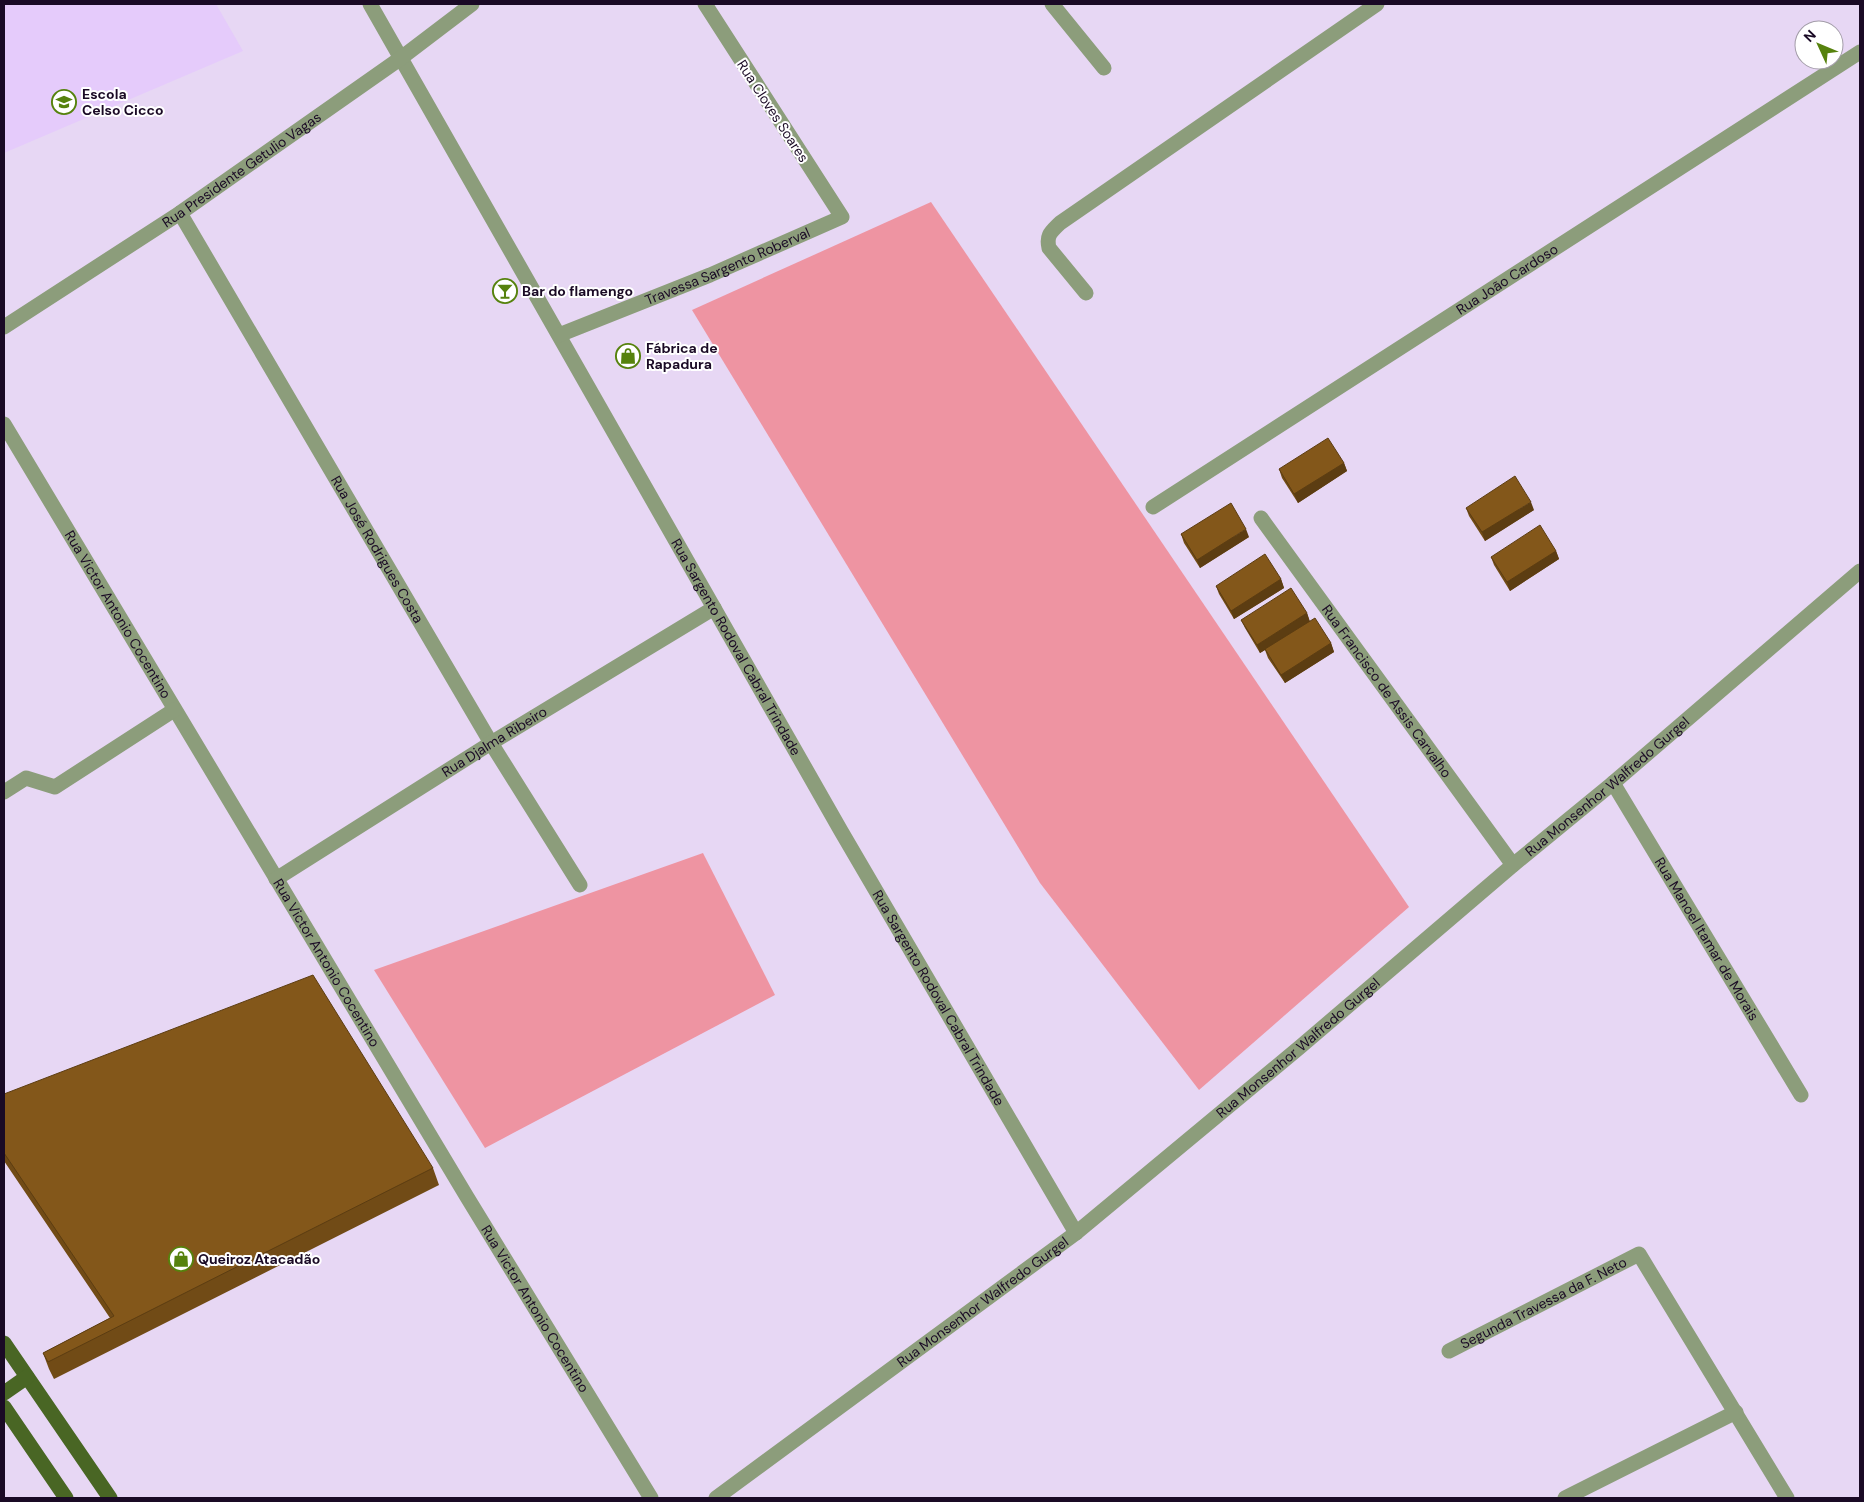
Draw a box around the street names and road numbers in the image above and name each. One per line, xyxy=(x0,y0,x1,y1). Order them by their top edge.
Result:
street label: Rua Cloves Soares xyxy=(733,56,813,166)
street label: Rua Presidente Getulio Vagas xyxy=(159,108,325,231)
street label: Travessa Sargento Roberval xyxy=(642,223,813,309)
street label: Rua João Cardoso xyxy=(1453,240,1561,319)
street label: Rua José Rodrigues Costa xyxy=(327,472,428,626)
street label: Rua Victor Antonio Cocentino xyxy=(61,527,175,702)
street label: Rua Sargento Rodoval Cabral Trindade xyxy=(667,535,805,759)
street label: Rua Francisco de Assis Carvalho xyxy=(1318,601,1456,781)
street label: Rua Djalma Ribeiro xyxy=(438,702,550,781)
street label: Rua Monsenhor Walfredo Gurgel xyxy=(1521,713,1693,860)
street label: Rua Manoel Itamar de Morais xyxy=(1651,854,1763,1024)
street label: Rua Victor Antonio Cocentino xyxy=(269,875,384,1050)
street label: Rua Sargento Rodoval Cabral Trindade xyxy=(869,887,1009,1109)
street label: Rua Monsenhor Walfredo Gurgel xyxy=(1212,974,1383,1122)
street label: Rua Victor Antonio Cocentino xyxy=(477,1222,593,1396)
street label: Rua Monsenhor Walfredo Gurgel xyxy=(893,1233,1072,1371)
street label: Segunda Travessa da F. Neto xyxy=(1457,1253,1630,1353)

